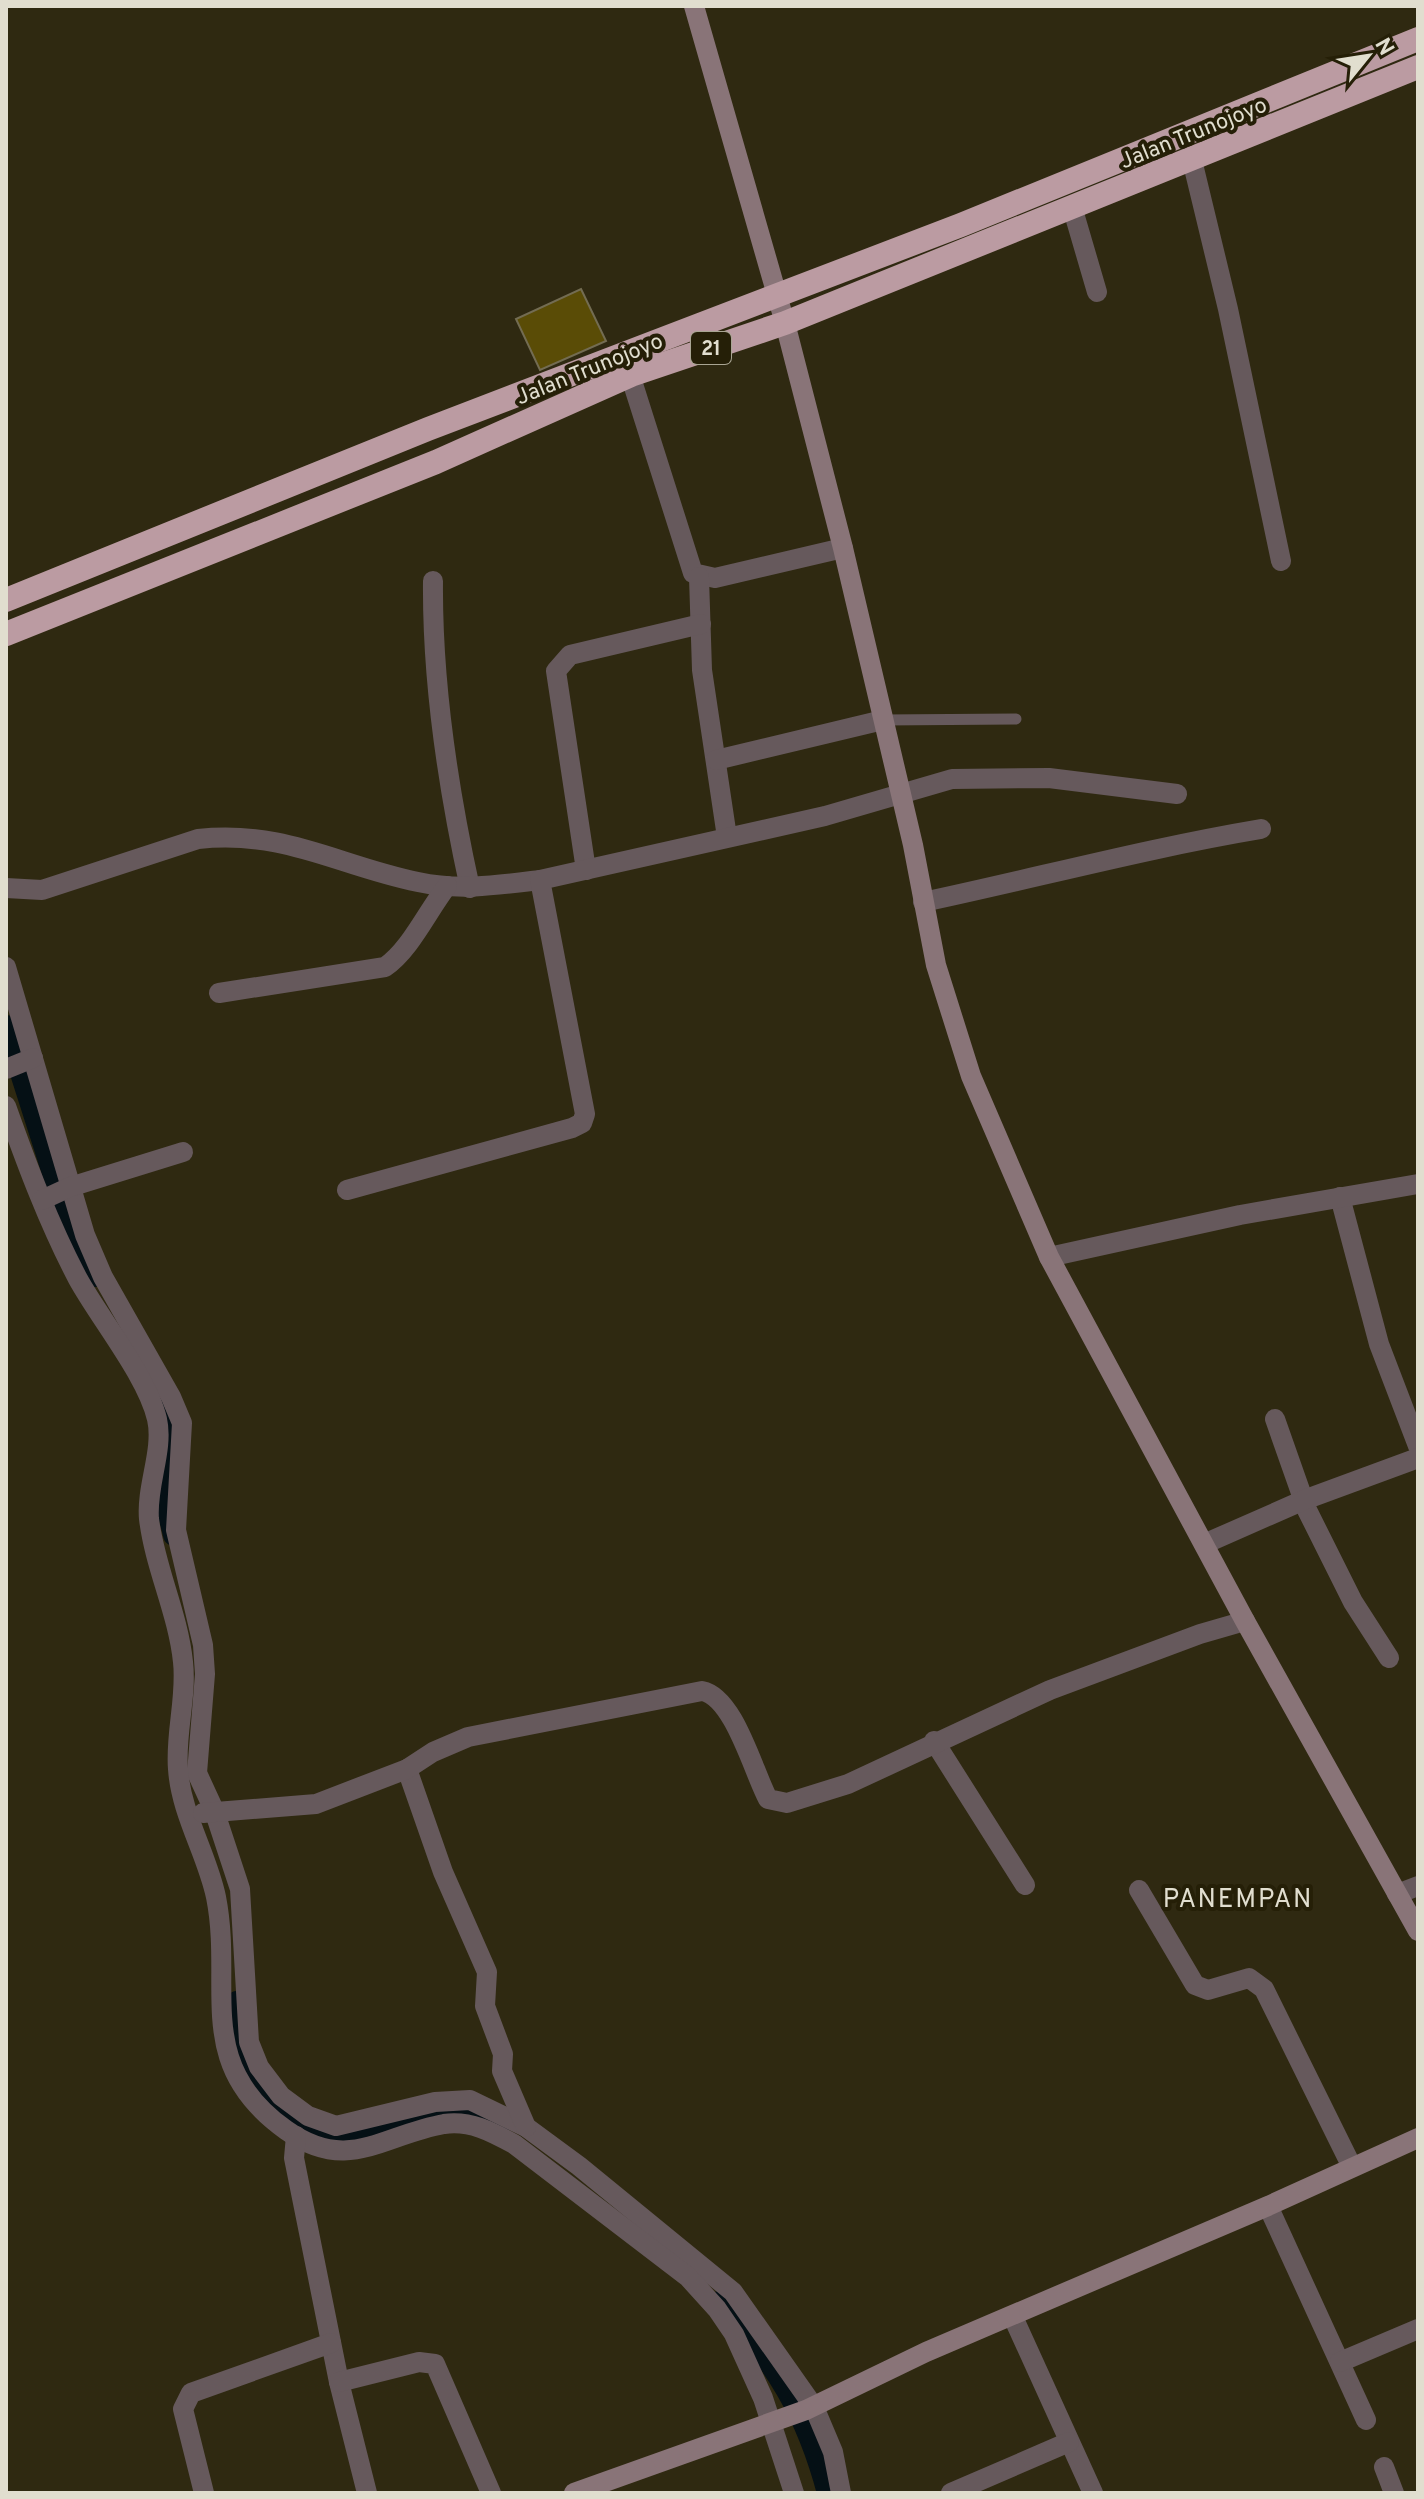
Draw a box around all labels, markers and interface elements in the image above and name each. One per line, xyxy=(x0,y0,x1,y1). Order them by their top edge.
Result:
north arrow xyxy=(1328,16,1408,96)
text: N xyxy=(1368,34,1399,61)
street label: Jalan Trunojoyo xyxy=(1116,93,1271,176)
street label: Jalan Trunojoyo xyxy=(512,329,667,412)
road number: 21 xyxy=(691,332,731,364)
district label: PANEMPAN xyxy=(1163,1884,1313,1917)

